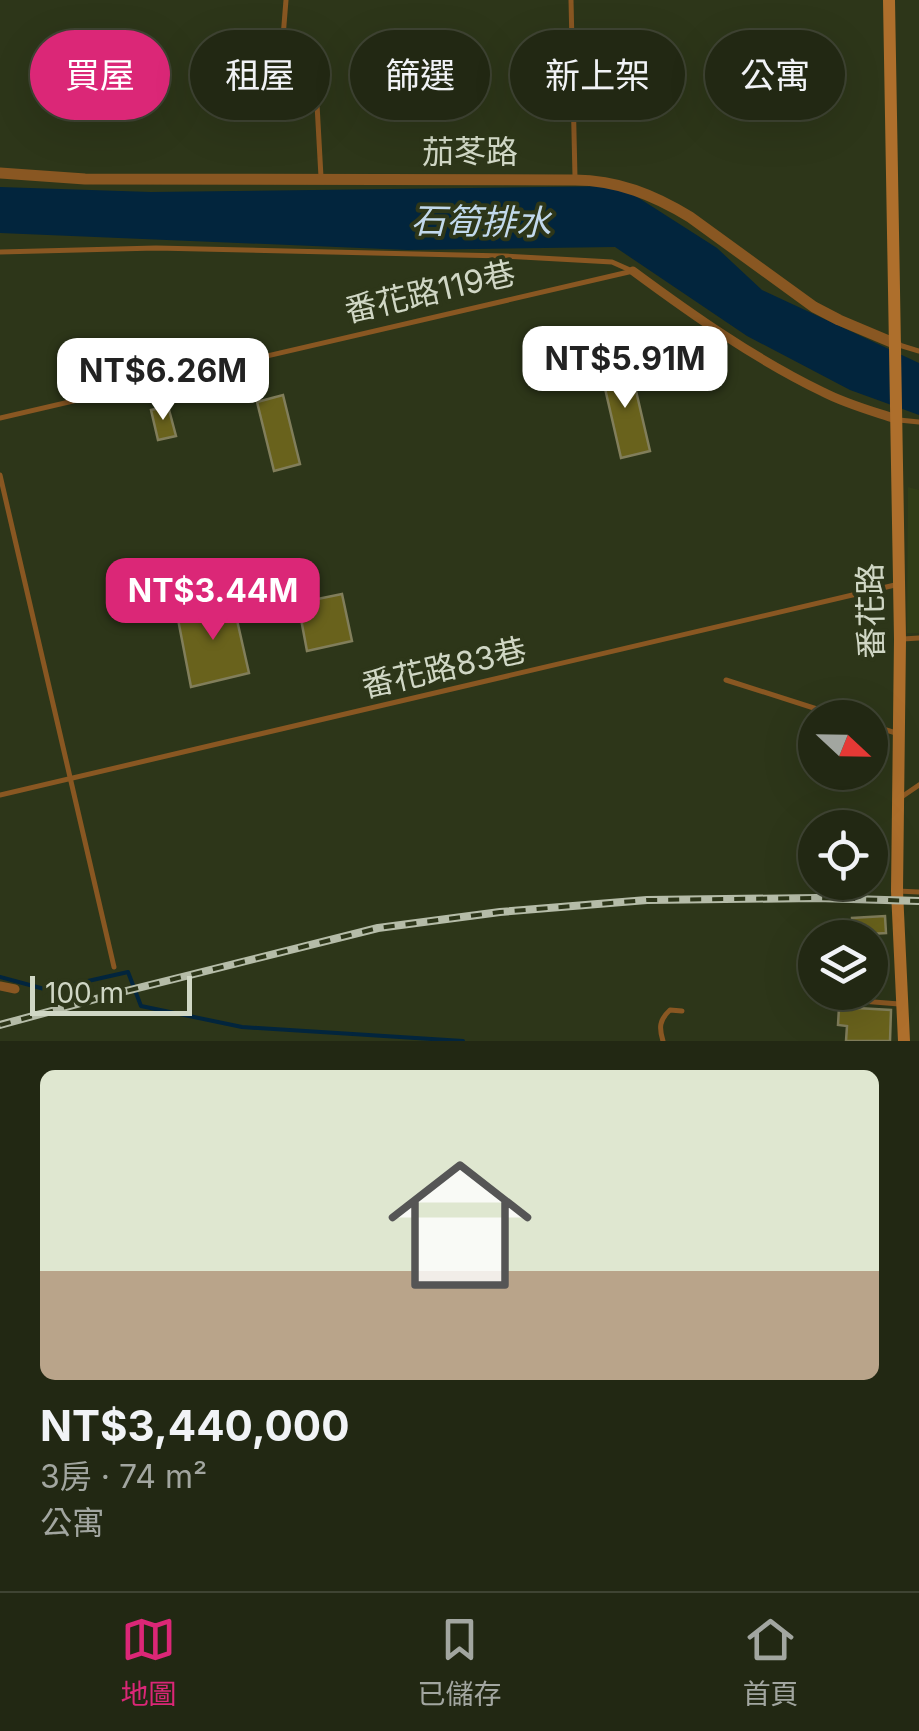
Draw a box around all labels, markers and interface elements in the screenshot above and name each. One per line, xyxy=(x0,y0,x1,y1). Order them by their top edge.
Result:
chip: 買屋 xyxy=(30,30,170,120)
chip: 租屋 xyxy=(190,30,330,120)
chip: 篩選 xyxy=(350,30,490,120)
chip: 新上架 xyxy=(510,30,685,120)
chip: 公寓 xyxy=(705,30,845,120)
street label: 茄苳路 xyxy=(422,132,518,171)
water label: 石筍排水 xyxy=(411,199,553,243)
street label: 番花路119巷 xyxy=(341,253,519,330)
pin: NT$5.91M xyxy=(522,326,728,411)
pin: NT$6.26M xyxy=(60,338,266,423)
text: NT$5.91M xyxy=(544,339,706,378)
text: NT$6.26M xyxy=(79,351,247,390)
pin: NT$3.44M xyxy=(110,558,316,643)
street label: 番花路 xyxy=(850,563,891,659)
text: NT$3.44M xyxy=(128,571,298,610)
street label: 番花路83巷 xyxy=(358,630,530,705)
north arrow xyxy=(798,700,888,790)
map controls xyxy=(798,700,888,1010)
button: locate xyxy=(798,810,888,900)
button: layers xyxy=(798,920,888,1010)
scale bar xyxy=(30,971,192,1016)
text: 100 m xyxy=(45,976,124,1010)
icon: home xyxy=(370,1135,550,1315)
text: NT$3,440,000 xyxy=(40,1400,349,1451)
text: 3房 · 74 m² xyxy=(40,1457,207,1496)
text: 公寓 xyxy=(40,1503,104,1542)
tab: 地圖 xyxy=(120,1612,177,1712)
tab: 已儲存 xyxy=(417,1612,502,1712)
tab: 首頁 xyxy=(742,1612,799,1712)

